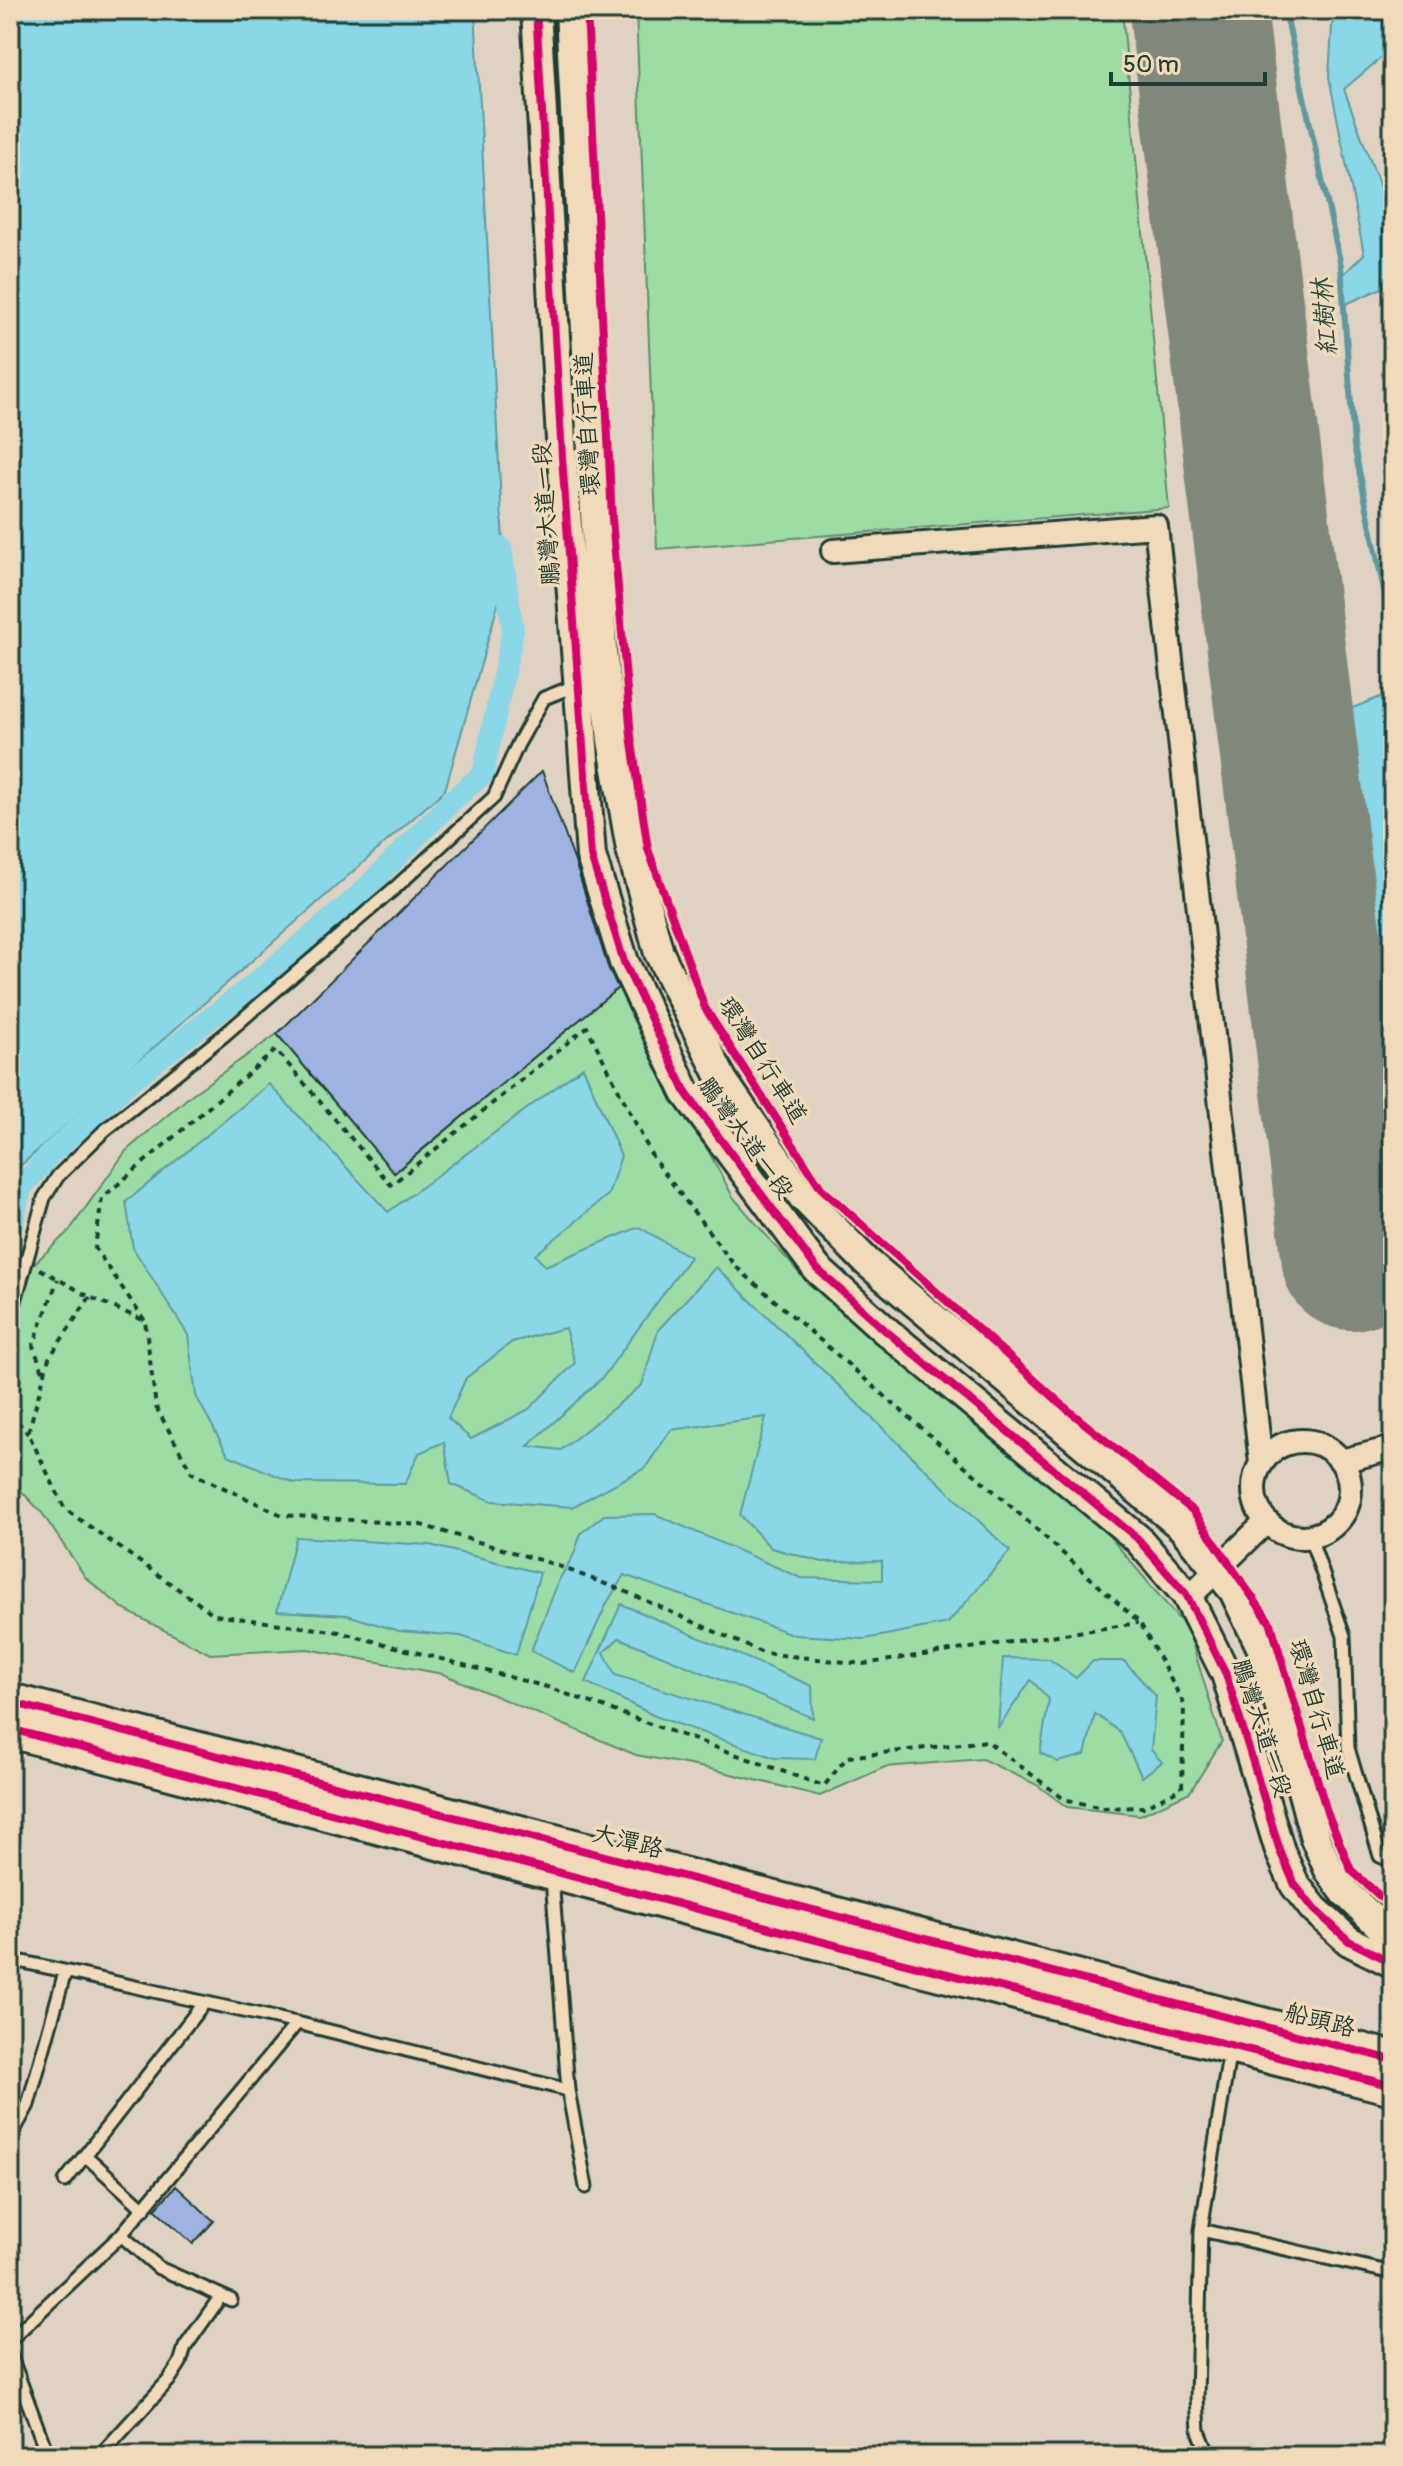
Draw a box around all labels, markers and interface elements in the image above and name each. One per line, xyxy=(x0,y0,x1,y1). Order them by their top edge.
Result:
scale bar xyxy=(1111,36,1265,86)
text: 50 m xyxy=(1123,50,1179,79)
water label: 紅樹林 xyxy=(1306,275,1344,357)
street label: 環灣自行車道 xyxy=(569,351,606,497)
street label: 鵬灣大道一段 xyxy=(527,441,566,587)
street label: 環灣自行車道 xyxy=(712,992,813,1129)
street label: 鵬灣大道一段 xyxy=(692,1072,800,1205)
street label: 環灣自行車道 xyxy=(1283,1636,1350,1782)
street label: 鵬灣大道一段 xyxy=(1225,1655,1298,1801)
street label: 大潭路 xyxy=(589,1819,666,1864)
street label: 船頭路 xyxy=(1281,1998,1358,2043)

